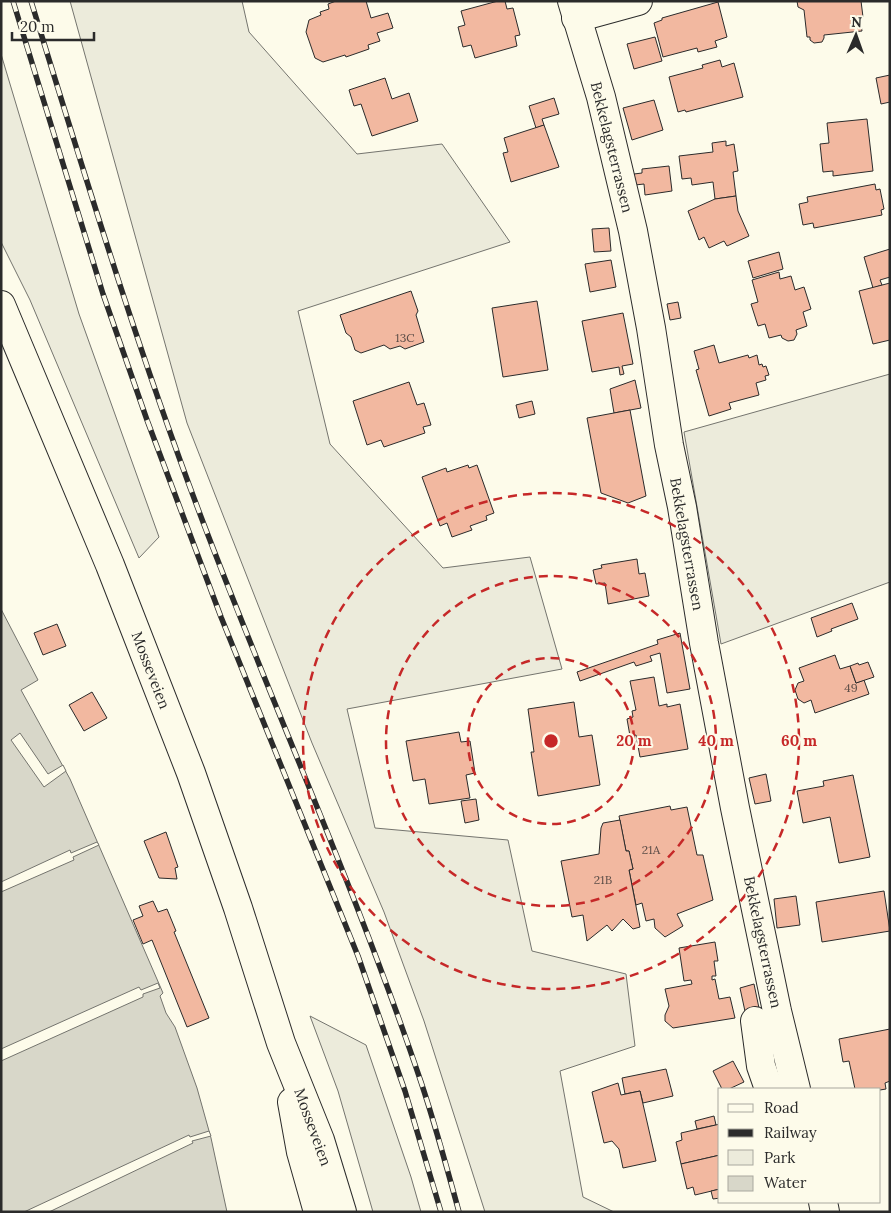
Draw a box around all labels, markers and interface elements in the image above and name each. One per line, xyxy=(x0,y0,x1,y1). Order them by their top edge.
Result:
scale bar xyxy=(12,10,95,42)
north arrow xyxy=(831,10,881,60)
text: N xyxy=(851,13,862,31)
text: 20 m xyxy=(20,17,55,36)
street label: Bekkelagsterrassen xyxy=(587,80,637,214)
house number: 13C xyxy=(395,330,415,345)
street label: Bekkelagsterrassen xyxy=(666,476,708,612)
street label: Mosseveien xyxy=(128,629,174,711)
house number: 49 xyxy=(844,680,858,695)
text: 20 m xyxy=(616,731,652,750)
text: 40 m xyxy=(698,731,734,750)
text: 60 m xyxy=(781,731,817,750)
centre of rings xyxy=(542,732,560,750)
house number: 21A xyxy=(642,842,661,857)
house number: 21B xyxy=(594,872,612,887)
street label: Bekkelagsterrassen xyxy=(740,874,786,1010)
street label: Mosseveien xyxy=(290,1085,336,1169)
legend xyxy=(718,1088,881,1203)
text: Road xyxy=(764,1098,799,1117)
text: Railway xyxy=(764,1123,817,1142)
text: Park xyxy=(764,1148,795,1167)
text: Water xyxy=(764,1173,807,1192)

